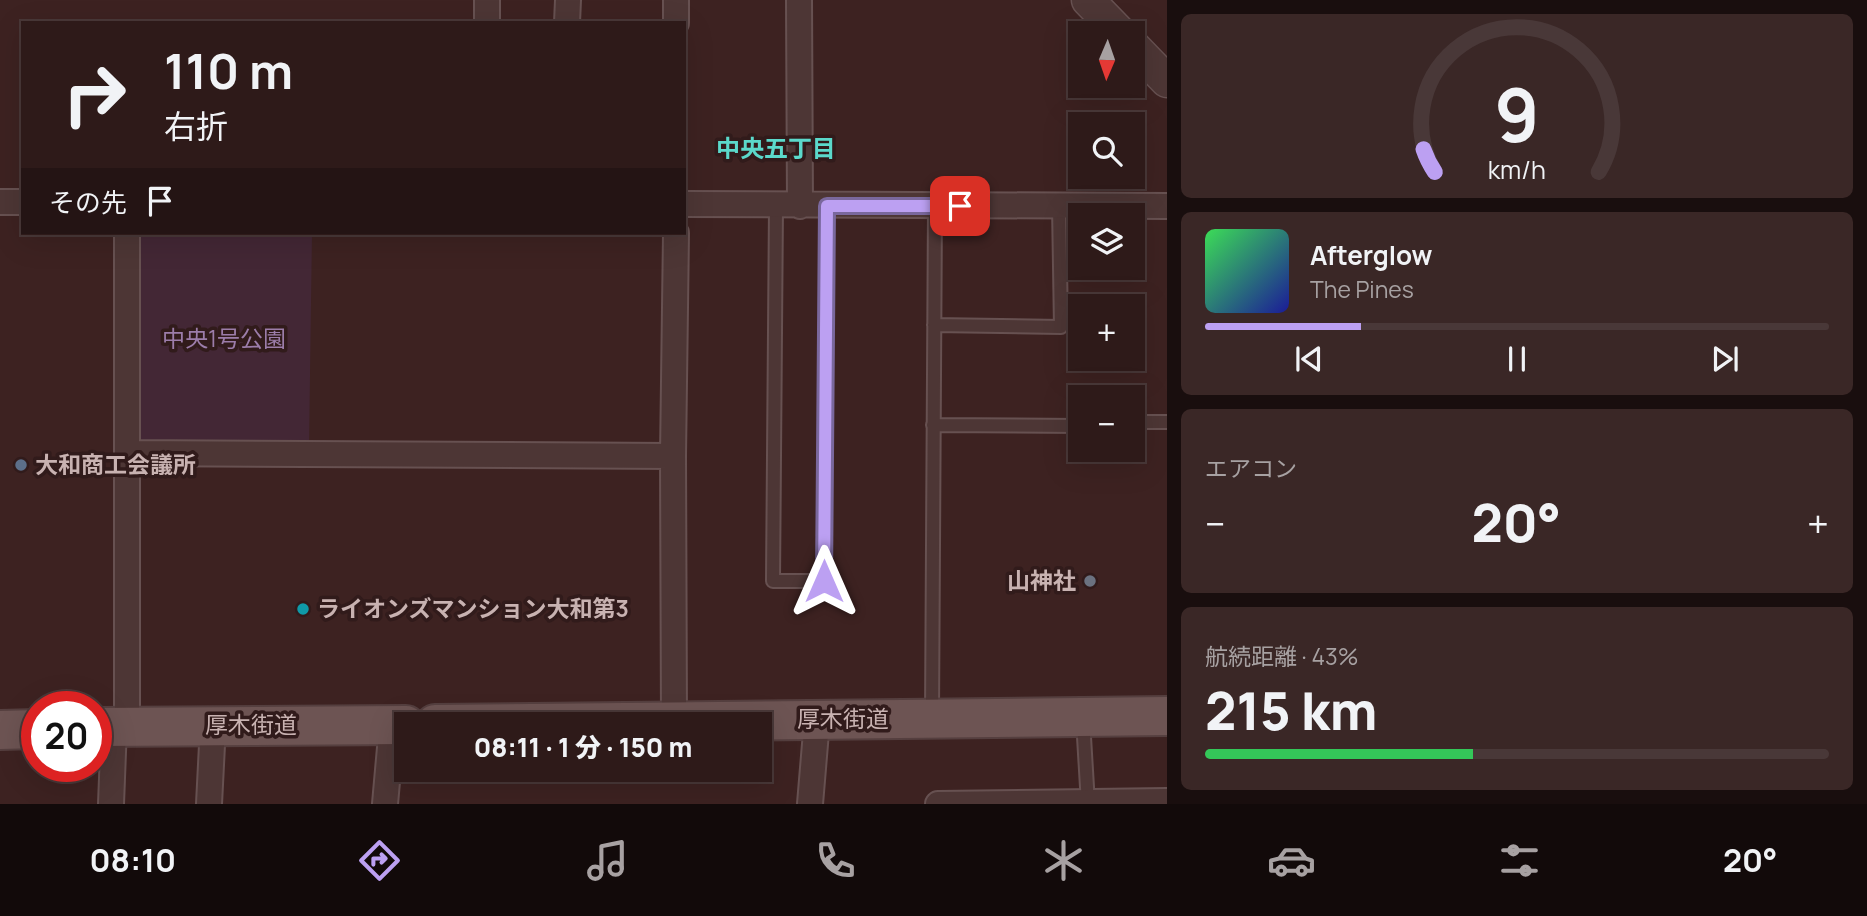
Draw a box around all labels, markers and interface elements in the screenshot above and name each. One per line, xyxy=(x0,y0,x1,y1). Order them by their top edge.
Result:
north arrow xyxy=(1068,21,1144,98)
map controls xyxy=(1068,21,1145,462)
text: 110 m xyxy=(164,37,293,104)
icon: right xyxy=(49,49,140,140)
text: 9 xyxy=(1494,64,1540,164)
text: 右折 xyxy=(164,104,228,148)
button: search xyxy=(1068,112,1145,189)
district label: 中央五丁目 xyxy=(716,131,836,164)
text: km/h xyxy=(1488,152,1546,187)
pin xyxy=(930,176,990,236)
icon: arrive xyxy=(141,182,179,220)
text: その先 xyxy=(49,184,127,220)
icon: arrive xyxy=(941,187,979,225)
button: layers xyxy=(1068,203,1145,280)
text: Afterglow xyxy=(1310,237,1432,273)
text: The Pines xyxy=(1310,273,1414,305)
button: + xyxy=(1068,294,1145,371)
park label: 中央1号公園 xyxy=(162,322,286,354)
icon: previous xyxy=(1290,340,1328,378)
icon: pause xyxy=(1498,340,1536,378)
icon: next xyxy=(1706,340,1744,378)
button: − xyxy=(1068,385,1145,462)
place label: 大和商工会議所 xyxy=(35,448,196,480)
text: エアコン xyxy=(1205,452,1297,484)
marker: 大和商工会議所 xyxy=(13,457,29,473)
text: 20° xyxy=(1471,487,1561,558)
text: − xyxy=(1205,497,1226,549)
text: + xyxy=(1807,497,1829,549)
position arrow xyxy=(787,544,861,618)
place label: 山神社 xyxy=(1007,564,1076,596)
marker: 山神社 xyxy=(1082,573,1098,589)
place label: ライオンズマンション大和第3 xyxy=(317,592,629,624)
marker: ライオンズマンション大和第3 xyxy=(295,601,311,617)
text: 航続距離 · 43% xyxy=(1205,640,1358,672)
text: 215 km xyxy=(1205,675,1377,746)
speed limit sign: 20 xyxy=(21,691,112,782)
street label: 厚木街道 xyxy=(797,702,889,734)
street label: 厚木街道 xyxy=(205,708,297,740)
text: 08:11 · 1 分 · 150 m xyxy=(474,729,692,765)
icon: directions xyxy=(355,836,404,885)
icon: music xyxy=(583,836,632,885)
icon: phone xyxy=(811,836,860,885)
icon: climate xyxy=(1039,836,1088,885)
icon: car xyxy=(1267,836,1316,885)
icon: filters xyxy=(1495,836,1544,885)
text: 08:10 xyxy=(89,838,176,882)
text: 20° xyxy=(1723,838,1777,882)

